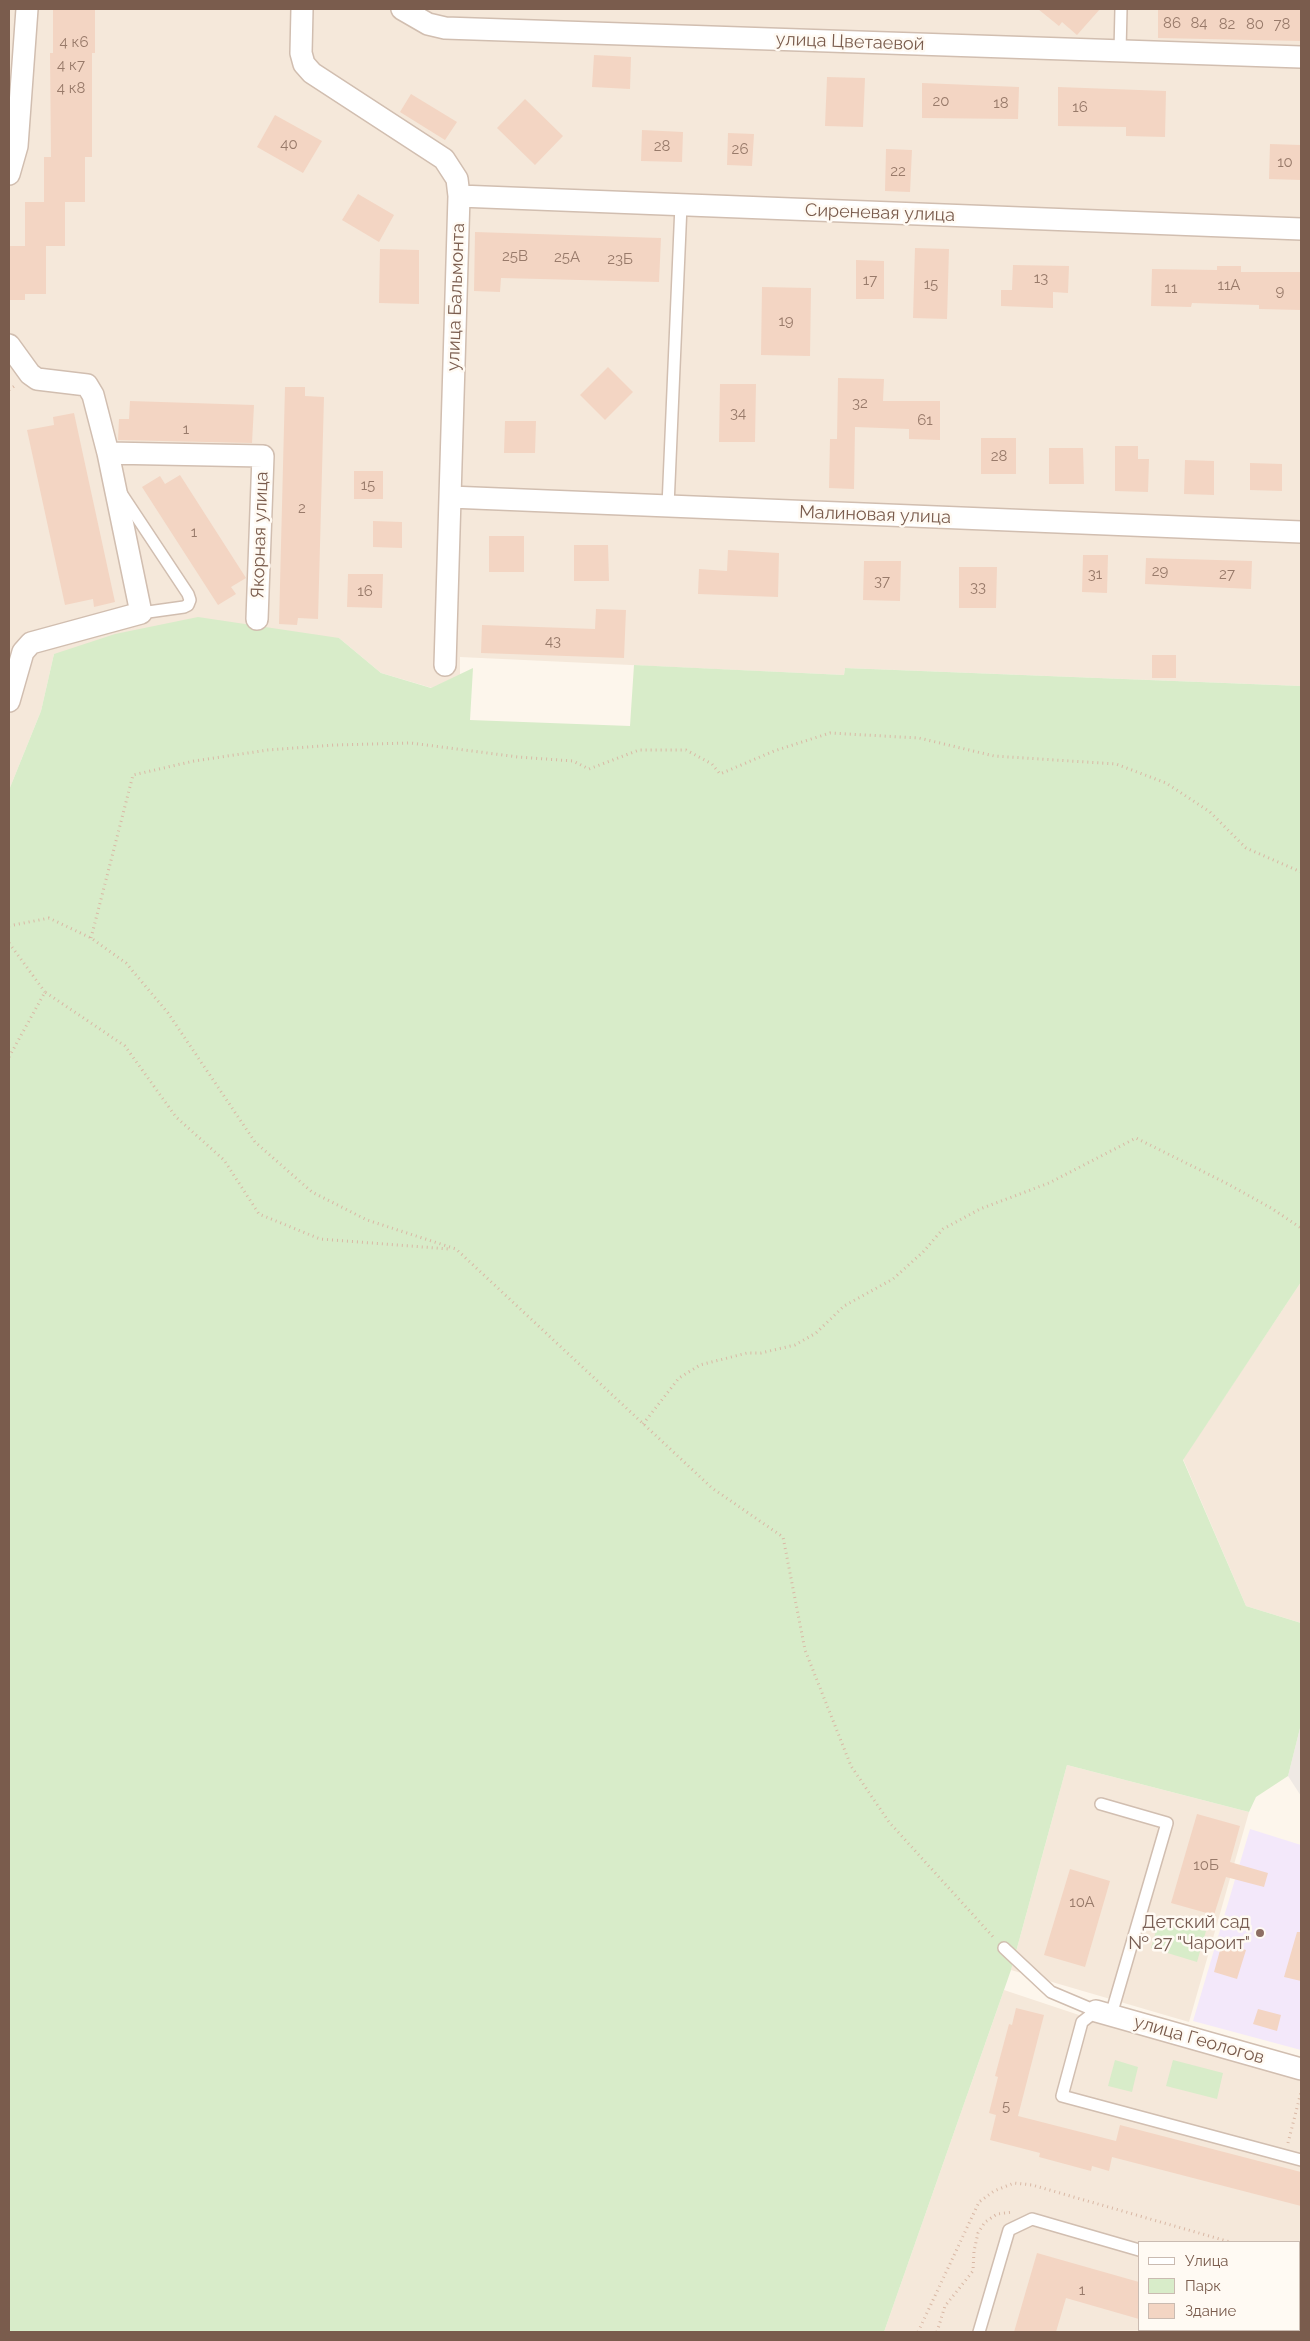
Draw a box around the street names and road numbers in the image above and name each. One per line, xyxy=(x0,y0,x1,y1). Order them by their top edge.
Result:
street label: улица Цветаевой xyxy=(775,29,925,55)
street label: Сиреневая улица xyxy=(805,200,955,226)
street label: улица Бальмонта xyxy=(443,223,469,371)
street label: Якорная улица xyxy=(247,471,273,599)
street label: Малиновая улица xyxy=(799,502,951,528)
street label: улица Геологов xyxy=(1131,2011,1267,2069)

